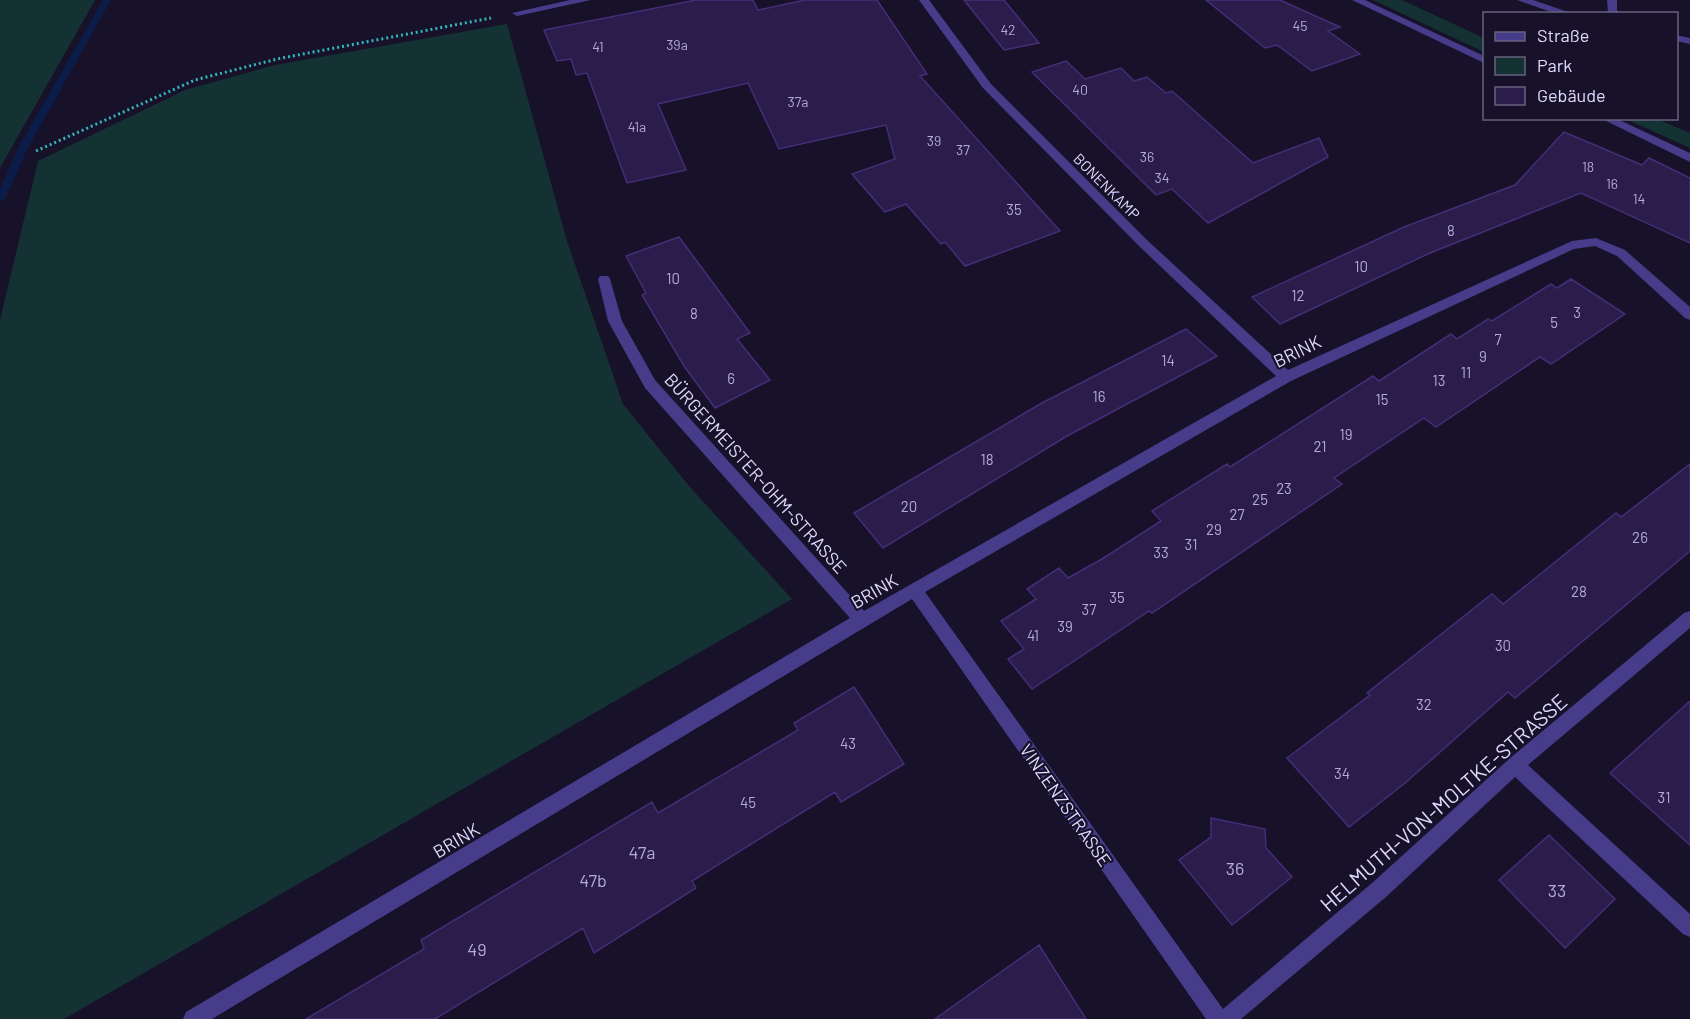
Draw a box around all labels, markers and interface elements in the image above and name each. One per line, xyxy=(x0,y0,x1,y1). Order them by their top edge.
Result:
legend xyxy=(1483,12,1678,120)
house number: 45 xyxy=(1293,17,1307,34)
house number: 42 xyxy=(1000,21,1016,38)
text: Straße xyxy=(1537,24,1589,46)
house number: 39a xyxy=(666,36,688,53)
house number: 41 xyxy=(592,38,604,55)
text: Park xyxy=(1537,54,1572,76)
house number: 40 xyxy=(1072,81,1088,98)
text: Gebäude xyxy=(1537,84,1606,106)
house number: 37a xyxy=(788,93,809,110)
house number: 41a xyxy=(628,118,646,135)
house number: 39 xyxy=(927,132,941,149)
house number: 37 xyxy=(956,141,970,158)
house number: 36 xyxy=(1140,148,1154,165)
street label: BONENKAMP xyxy=(1070,149,1144,223)
house number: 18 xyxy=(1582,158,1594,175)
house number: 34 xyxy=(1155,169,1169,186)
house number: 16 xyxy=(1606,175,1618,192)
house number: 14 xyxy=(1633,190,1645,207)
house number: 35 xyxy=(1006,200,1022,218)
house number: 8 xyxy=(1447,221,1455,239)
house number: 10 xyxy=(1354,257,1368,275)
house number: 10 xyxy=(666,269,680,287)
house number: 12 xyxy=(1291,286,1305,304)
house number: 3 xyxy=(1573,303,1581,321)
house number: 8 xyxy=(690,304,698,322)
house number: 5 xyxy=(1550,313,1558,331)
street label: BRINK xyxy=(1270,330,1324,372)
house number: 7 xyxy=(1494,330,1502,348)
house number: 9 xyxy=(1479,347,1487,365)
house number: 14 xyxy=(1161,351,1175,369)
house number: 11 xyxy=(1461,363,1471,381)
street label: BÜRGERMEISTER-OHM-STRASSE xyxy=(660,368,852,578)
house number: 6 xyxy=(727,369,735,387)
house number: 13 xyxy=(1433,371,1445,389)
house number: 16 xyxy=(1093,387,1105,405)
house number: 15 xyxy=(1376,390,1388,408)
house number: 19 xyxy=(1339,425,1353,443)
house number: 21 xyxy=(1313,437,1327,455)
house number: 18 xyxy=(980,450,994,468)
house number: 23 xyxy=(1276,479,1292,497)
house number: 25 xyxy=(1252,490,1268,508)
house number: 20 xyxy=(901,497,917,515)
house number: 27 xyxy=(1229,505,1245,523)
house number: 29 xyxy=(1206,520,1222,538)
house number: 26 xyxy=(1632,528,1648,546)
house number: 31 xyxy=(1185,535,1197,553)
house number: 33 xyxy=(1153,543,1169,561)
street label: BRINK xyxy=(847,569,901,613)
house number: 28 xyxy=(1571,582,1587,600)
house number: 35 xyxy=(1109,588,1125,606)
house number: 37 xyxy=(1082,600,1096,618)
house number: 39 xyxy=(1057,617,1073,635)
house number: 41 xyxy=(1027,626,1039,644)
house number: 30 xyxy=(1495,636,1511,654)
street label: HELMUTH-VON-MOLTKE-STRASSE xyxy=(1314,688,1572,916)
house number: 32 xyxy=(1416,695,1432,713)
house number: 43 xyxy=(840,734,856,752)
street label: VINZENZSTRASSE xyxy=(1016,740,1116,870)
house number: 34 xyxy=(1334,764,1350,782)
house number: 31 xyxy=(1658,788,1670,806)
house number: 45 xyxy=(740,793,756,811)
street label: BRINK xyxy=(429,818,483,862)
house number: 47a xyxy=(628,841,656,863)
house number: 36 xyxy=(1226,857,1244,879)
house number: 47b xyxy=(579,869,607,891)
house number: 33 xyxy=(1548,879,1566,901)
house number: 49 xyxy=(467,938,487,960)

